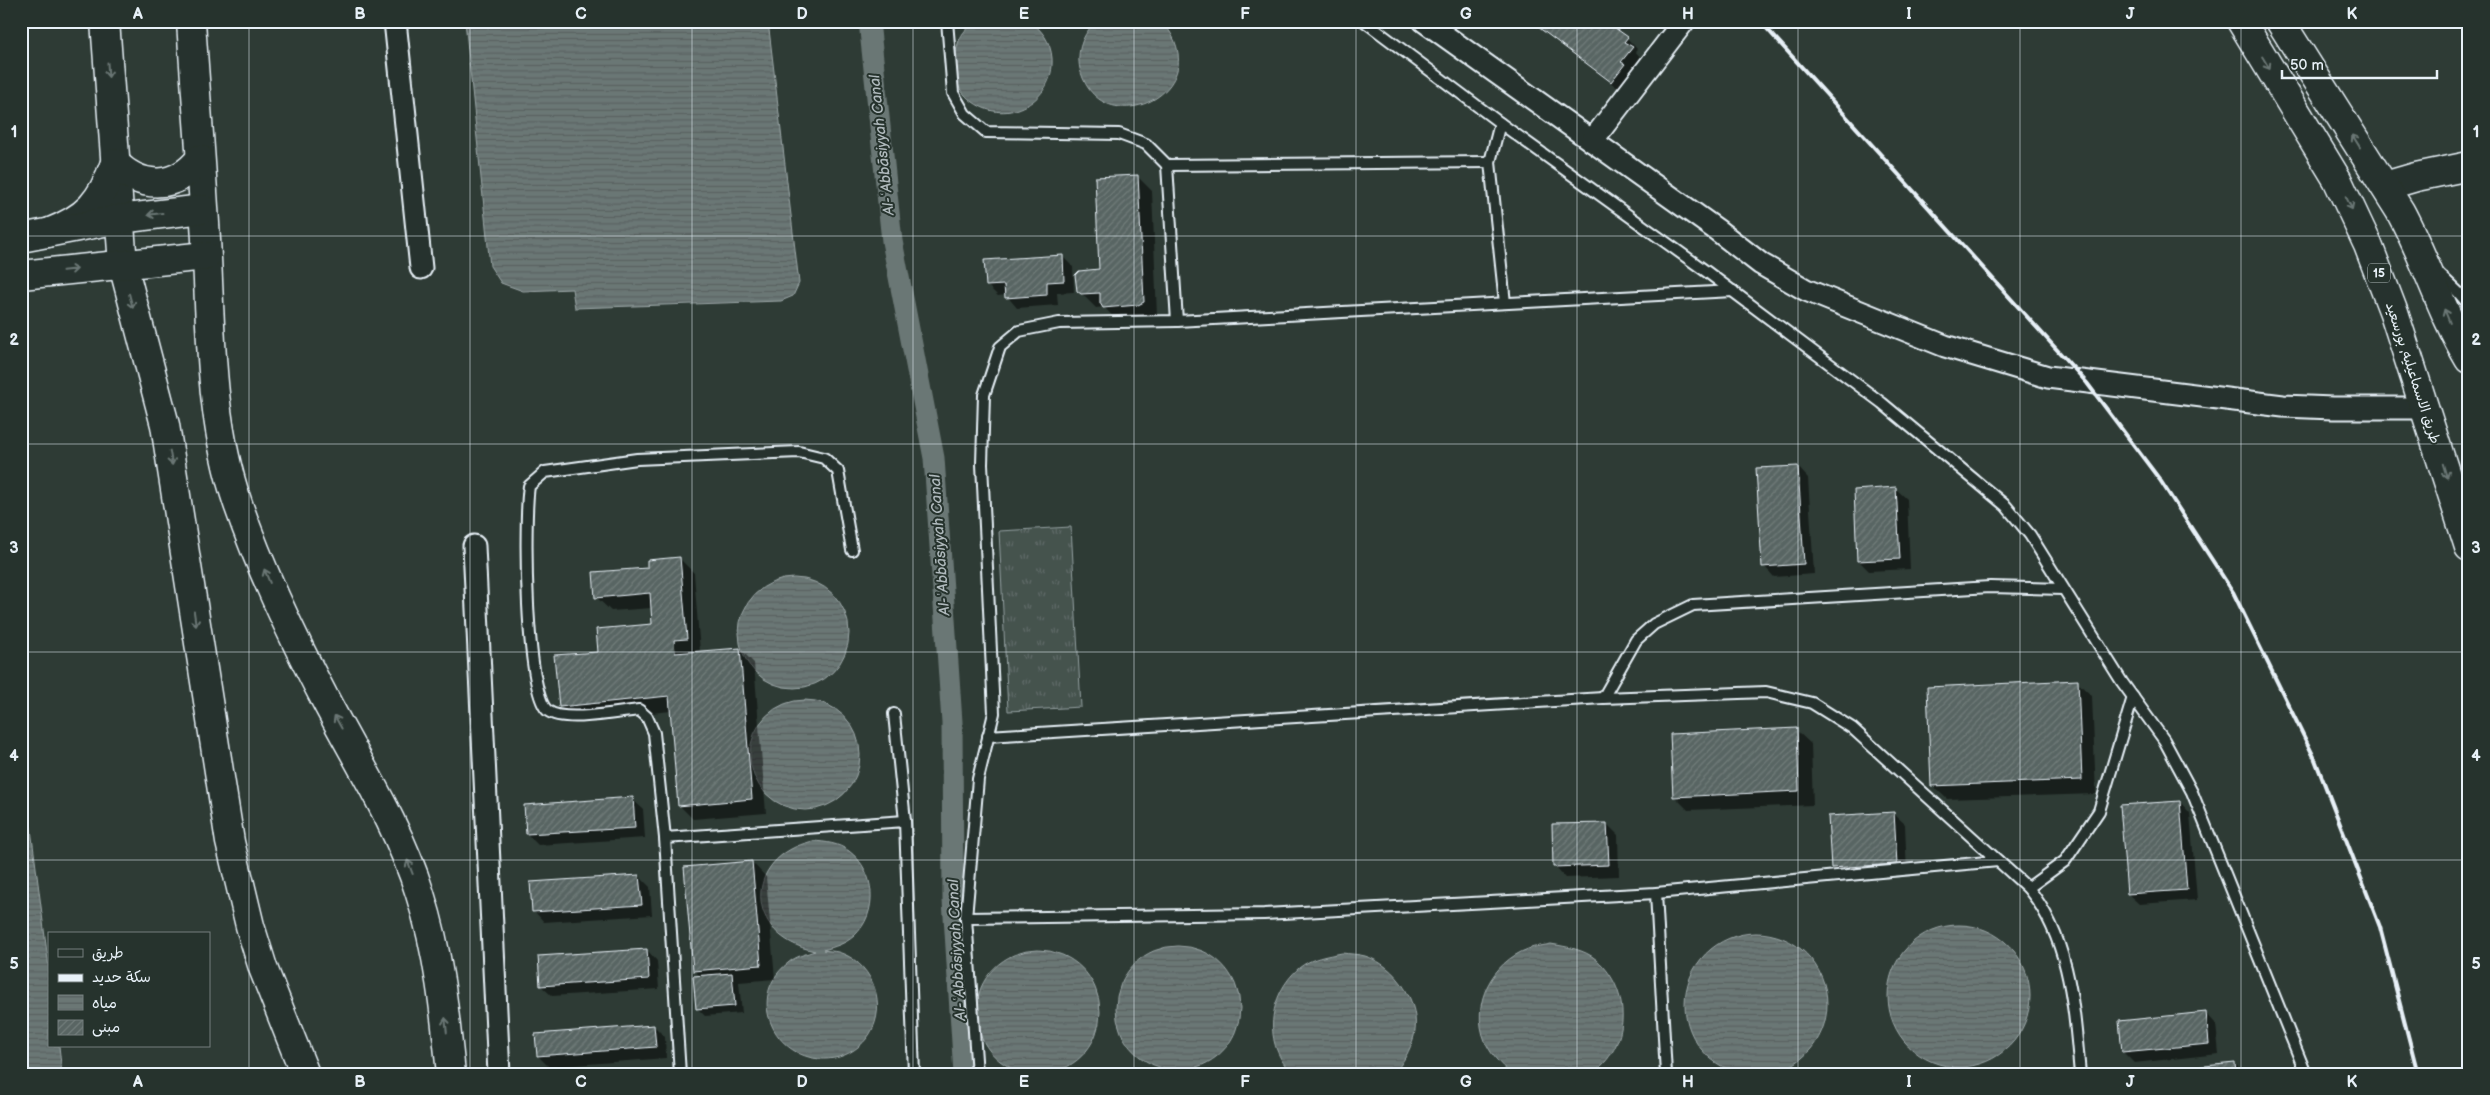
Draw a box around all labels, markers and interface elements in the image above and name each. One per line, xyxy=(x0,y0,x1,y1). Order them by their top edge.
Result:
text: A xyxy=(132,5,143,24)
text: B xyxy=(354,5,366,24)
text: C xyxy=(575,5,587,24)
text: D xyxy=(796,5,808,24)
text: E xyxy=(1019,5,1029,24)
text: F xyxy=(1240,5,1250,24)
text: G xyxy=(1460,5,1472,24)
text: H xyxy=(1682,5,1694,24)
text: I xyxy=(1906,5,1912,24)
text: J xyxy=(2126,5,2135,24)
text: K xyxy=(2347,5,2358,24)
scale bar xyxy=(2282,48,2438,80)
one-way arrow xyxy=(2262,55,2272,69)
text: 50 m xyxy=(2290,56,2324,75)
one-way arrow xyxy=(104,62,113,78)
water label: Al-ʿAbbāsiyyah Canal xyxy=(865,73,899,217)
text: 1 xyxy=(11,123,17,142)
text: 1 xyxy=(2473,123,2479,142)
one-way arrow xyxy=(2351,135,2361,149)
one-way arrow xyxy=(2345,195,2354,210)
one-way arrow xyxy=(147,209,163,219)
road number: 15 xyxy=(2368,264,2390,282)
one-way arrow xyxy=(61,265,77,275)
one-way arrow xyxy=(127,292,137,308)
street label: طريق الاسماعيليه, بورسعيد xyxy=(2381,300,2444,446)
one-way arrow xyxy=(2441,309,2451,324)
text: 2 xyxy=(9,331,19,350)
text: 2 xyxy=(2471,331,2481,350)
one-way arrow xyxy=(167,450,177,466)
one-way arrow xyxy=(2440,462,2450,478)
water label: Al-ʿAbbāsiyyah Canal xyxy=(926,473,954,617)
text: 3 xyxy=(9,539,19,558)
text: 3 xyxy=(2471,539,2481,558)
one-way arrow xyxy=(262,569,272,584)
one-way arrow xyxy=(190,611,200,627)
one-way arrow xyxy=(332,716,342,730)
text: 4 xyxy=(9,747,19,766)
text: 4 xyxy=(2471,747,2481,766)
one-way arrow xyxy=(405,860,414,876)
water label: Al-ʿAbbāsiyyah Canal xyxy=(944,878,970,1022)
legend xyxy=(48,932,210,1048)
text: طريق xyxy=(92,944,124,963)
text: 5 xyxy=(9,955,19,974)
text: 5 xyxy=(2471,955,2481,974)
text: سكة حديد xyxy=(92,968,151,987)
text: مياه xyxy=(92,994,117,1013)
text: مبنى xyxy=(92,1018,120,1037)
one-way arrow xyxy=(442,1018,451,1034)
text: A xyxy=(132,1073,143,1092)
text: B xyxy=(354,1073,366,1092)
text: C xyxy=(575,1073,587,1092)
text: D xyxy=(796,1073,808,1092)
text: E xyxy=(1019,1073,1029,1092)
text: F xyxy=(1240,1073,1250,1092)
text: G xyxy=(1460,1073,1472,1092)
text: H xyxy=(1682,1073,1694,1092)
text: I xyxy=(1906,1073,1912,1092)
text: J xyxy=(2126,1073,2135,1092)
text: K xyxy=(2347,1073,2358,1092)

